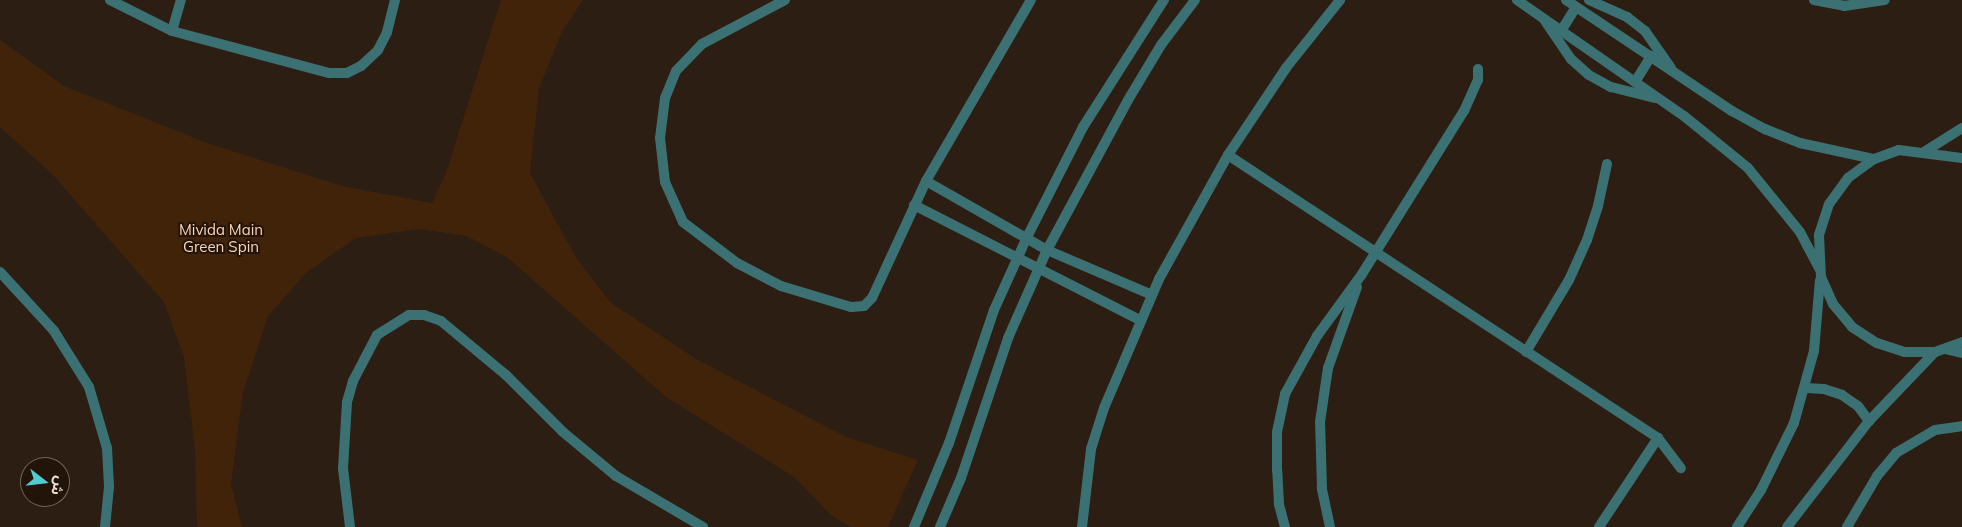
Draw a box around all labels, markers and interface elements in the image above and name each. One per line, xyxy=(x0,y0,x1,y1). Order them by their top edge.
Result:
park label: Mivida Main Green Spin xyxy=(179,220,263,255)
north arrow xyxy=(20,457,70,507)
text: ش xyxy=(47,474,70,498)

